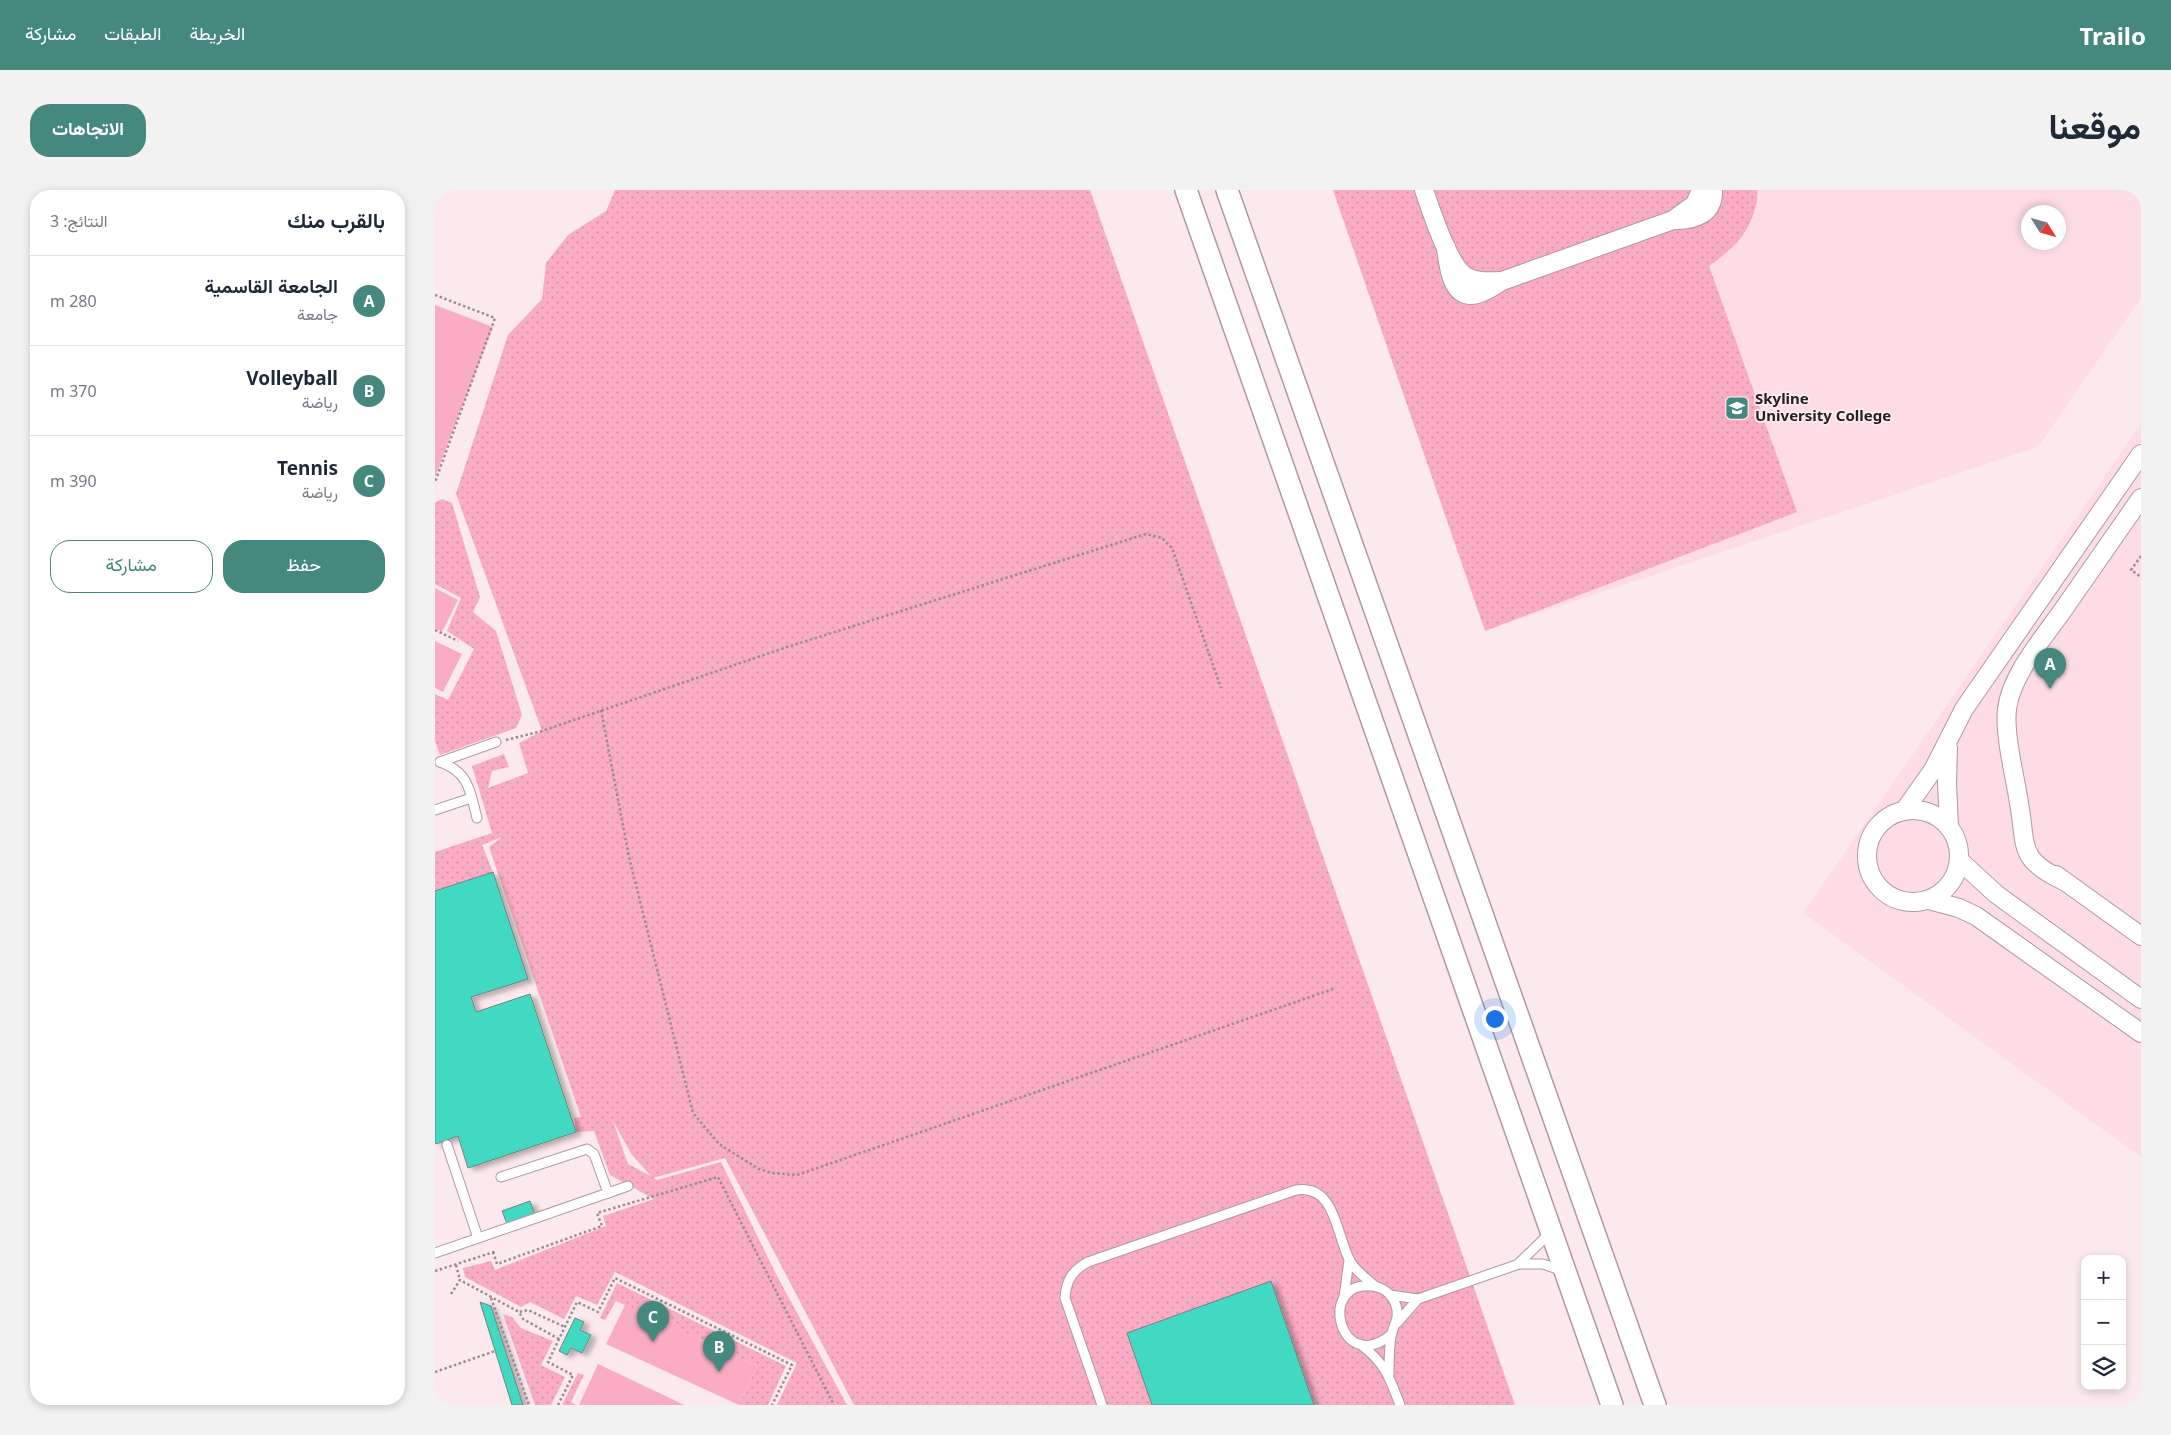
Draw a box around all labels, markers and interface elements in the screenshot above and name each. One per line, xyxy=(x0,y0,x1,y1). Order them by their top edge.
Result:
text: Trailo xyxy=(2079,19,2146,52)
text: مشاركة xyxy=(25,21,76,45)
text: الطبقات xyxy=(104,21,161,45)
text: الخريطة xyxy=(189,21,245,45)
text: موقعنا xyxy=(2048,102,2141,149)
button: الاتجاهات xyxy=(30,104,146,157)
north arrow xyxy=(2021,205,2066,250)
text: بالقرب منك xyxy=(287,206,385,234)
text: النتائج: 3 xyxy=(50,210,108,232)
text: الجامعة القاسمية xyxy=(205,273,338,299)
text: 280 m xyxy=(50,290,97,312)
text: A xyxy=(363,290,375,312)
text: جامعة xyxy=(297,303,338,325)
text: Volleyball xyxy=(246,365,338,391)
text: 370 m xyxy=(50,380,97,402)
text: B xyxy=(364,380,374,402)
place label: Skyline University College xyxy=(1755,388,1891,425)
text: رياضة xyxy=(302,391,338,413)
school or university icon: Skyline University College xyxy=(1724,395,1750,421)
text: Tennis xyxy=(277,455,338,481)
text: 390 m xyxy=(50,470,97,492)
text: C xyxy=(364,470,374,492)
text: رياضة xyxy=(302,481,338,503)
button: مشاركة xyxy=(50,540,213,593)
button: حفظ xyxy=(223,540,385,593)
pin: A xyxy=(2034,648,2066,689)
your location xyxy=(1482,1006,1508,1032)
map controls xyxy=(2081,1255,2126,1390)
button: + xyxy=(2081,1255,2126,1300)
button: − xyxy=(2081,1300,2126,1345)
pin: C xyxy=(637,1301,669,1342)
pin: B xyxy=(703,1331,735,1372)
button: layers xyxy=(2081,1345,2126,1390)

